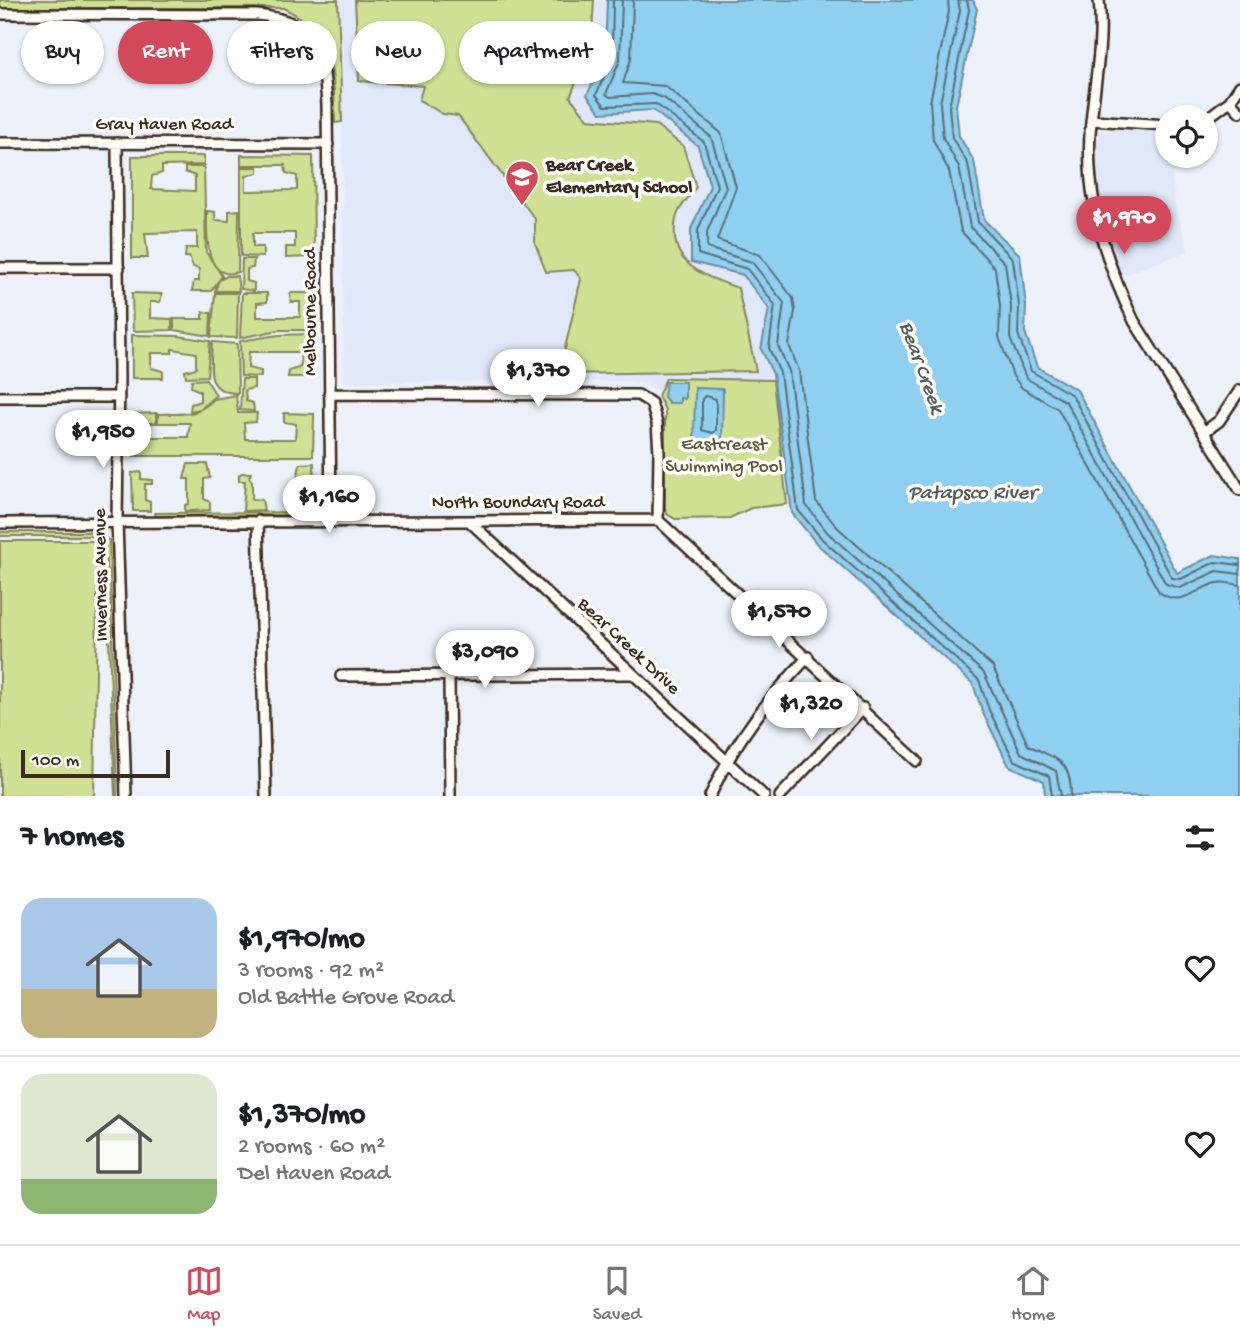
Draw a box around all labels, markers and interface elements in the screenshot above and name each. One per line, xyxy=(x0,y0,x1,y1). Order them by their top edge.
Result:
chip: Buy xyxy=(21,21,104,84)
chip: Rent xyxy=(118,21,213,84)
chip: Filters xyxy=(227,21,337,84)
chip: New xyxy=(351,21,445,84)
chip: Apartment xyxy=(459,21,616,84)
map controls xyxy=(1155,105,1218,168)
button: locate xyxy=(1155,105,1218,168)
street label: Gray Haven Road xyxy=(95,114,235,137)
place label: Bear Creek Elementary School xyxy=(545,155,692,200)
school or university icon: Bear Creek Elementary School xyxy=(503,158,541,207)
pin: $1,970 xyxy=(1067,196,1181,256)
text: $1,970 xyxy=(1092,205,1156,232)
street label: Melbourne Road xyxy=(300,246,323,376)
water label: Bear Creek xyxy=(892,319,949,420)
pin: $1,370 xyxy=(481,350,595,409)
text: $1,370 xyxy=(506,358,570,385)
pin: $1,950 xyxy=(46,410,160,470)
text: $1,950 xyxy=(71,419,135,446)
park label: Eastcreast Swimming Pool xyxy=(665,434,783,479)
pin: $1,160 xyxy=(272,476,386,535)
water label: Patapsco River xyxy=(908,482,1040,507)
text: $1,160 xyxy=(299,484,359,511)
street label: North Boundary Road xyxy=(432,492,606,515)
street label: Inverness Avenue xyxy=(89,508,115,642)
pin: $1,570 xyxy=(722,590,836,650)
street label: Bear Creek Drive xyxy=(571,593,684,701)
text: $1,570 xyxy=(747,599,811,626)
pin: $3,090 xyxy=(428,630,542,690)
text: $3,090 xyxy=(451,639,519,666)
pin: $1,320 xyxy=(754,682,868,742)
text: $1,320 xyxy=(779,691,843,718)
scale bar xyxy=(21,747,170,779)
text: 100 m xyxy=(32,750,79,773)
icon: filters xyxy=(1181,819,1219,857)
text: 7 homes xyxy=(21,821,123,856)
text: $1,970/mo xyxy=(238,923,365,958)
icon: home xyxy=(77,926,161,1010)
icon: heart xyxy=(1181,949,1219,987)
text: 3 rooms · 92 m² xyxy=(238,958,384,985)
text: Old Battle Grove Road xyxy=(238,985,454,1012)
text: $1,370/mo xyxy=(238,1099,365,1134)
icon: home xyxy=(77,1102,161,1186)
icon: heart xyxy=(1181,1125,1219,1163)
text: 2 rooms · 60 m² xyxy=(238,1134,385,1161)
text: Del Haven Road xyxy=(238,1161,390,1188)
tab: Map xyxy=(185,1262,223,1327)
tab: Saved xyxy=(593,1262,641,1327)
tab: Home xyxy=(1011,1262,1055,1327)

